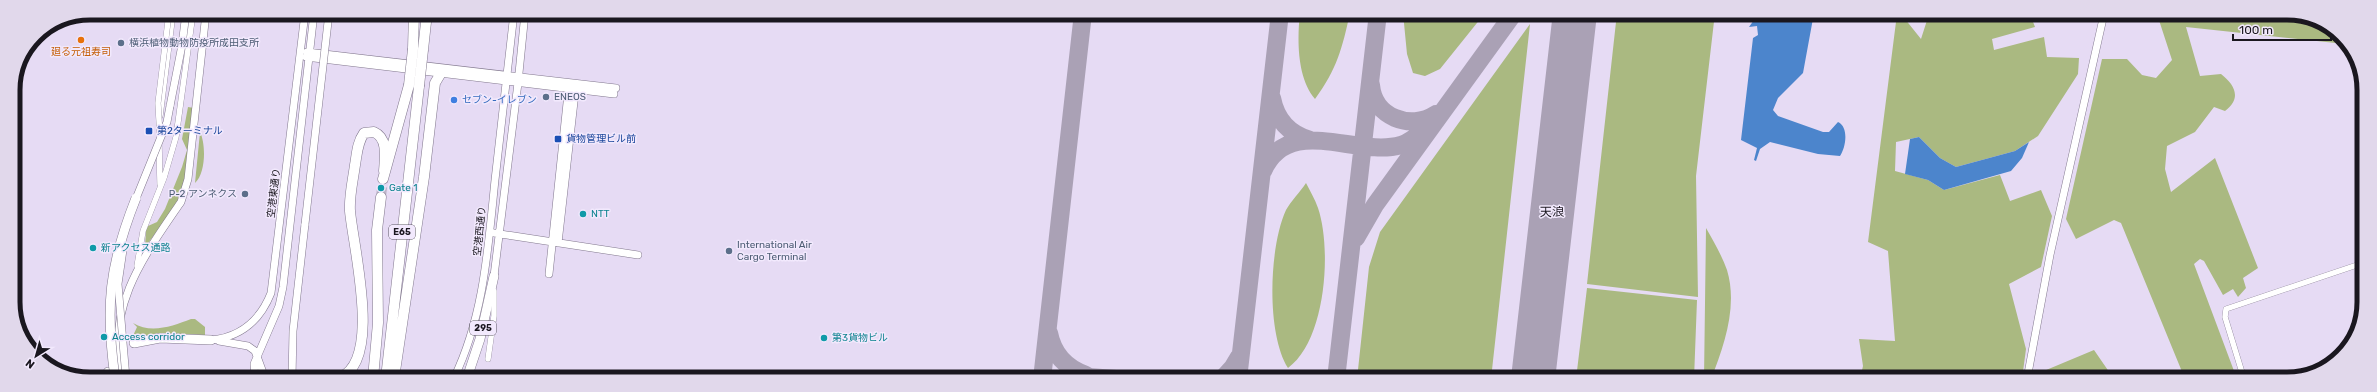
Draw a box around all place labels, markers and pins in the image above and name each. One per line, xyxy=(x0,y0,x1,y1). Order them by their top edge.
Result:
marker: 廻る元祖寿司 xyxy=(76,35,86,45)
place label: 横浜植物動物防疫所成田支所 xyxy=(129,37,259,49)
marker: 横浜植物動物防疫所成田支所 xyxy=(116,38,126,48)
place label: 廻る元祖寿司 xyxy=(51,46,111,58)
place label: ENEOS xyxy=(554,91,586,103)
marker: ENEOS xyxy=(541,92,551,102)
place label: セブン-イレブン xyxy=(462,94,537,106)
marker: セブン-イレブン xyxy=(449,95,459,105)
place label: 第2ターミナル xyxy=(157,125,223,137)
marker: 第2ターミナル xyxy=(144,126,154,136)
place label: 貨物管理ビル前 xyxy=(566,133,636,145)
marker: 貨物管理ビル前 xyxy=(553,134,563,144)
place label: Gate 1 xyxy=(389,182,418,194)
marker: Gate 1 xyxy=(376,183,386,193)
place label: P-2 アンネクス xyxy=(169,188,237,200)
marker: P-2 アンネクス xyxy=(240,189,250,199)
place label: NTT xyxy=(591,208,610,220)
marker: NTT xyxy=(578,209,588,219)
place label: International Air Cargo Terminal xyxy=(737,239,812,263)
place label: 新アクセス通路 xyxy=(101,242,171,254)
marker: 新アクセス通路 xyxy=(88,243,98,253)
marker: International Air Cargo Terminal xyxy=(724,246,734,256)
place label: Access corridor xyxy=(112,331,185,343)
marker: Access corridor xyxy=(99,332,109,342)
place label: 第3貨物ビル xyxy=(832,332,888,344)
marker: 第3貨物ビル xyxy=(819,333,829,343)

